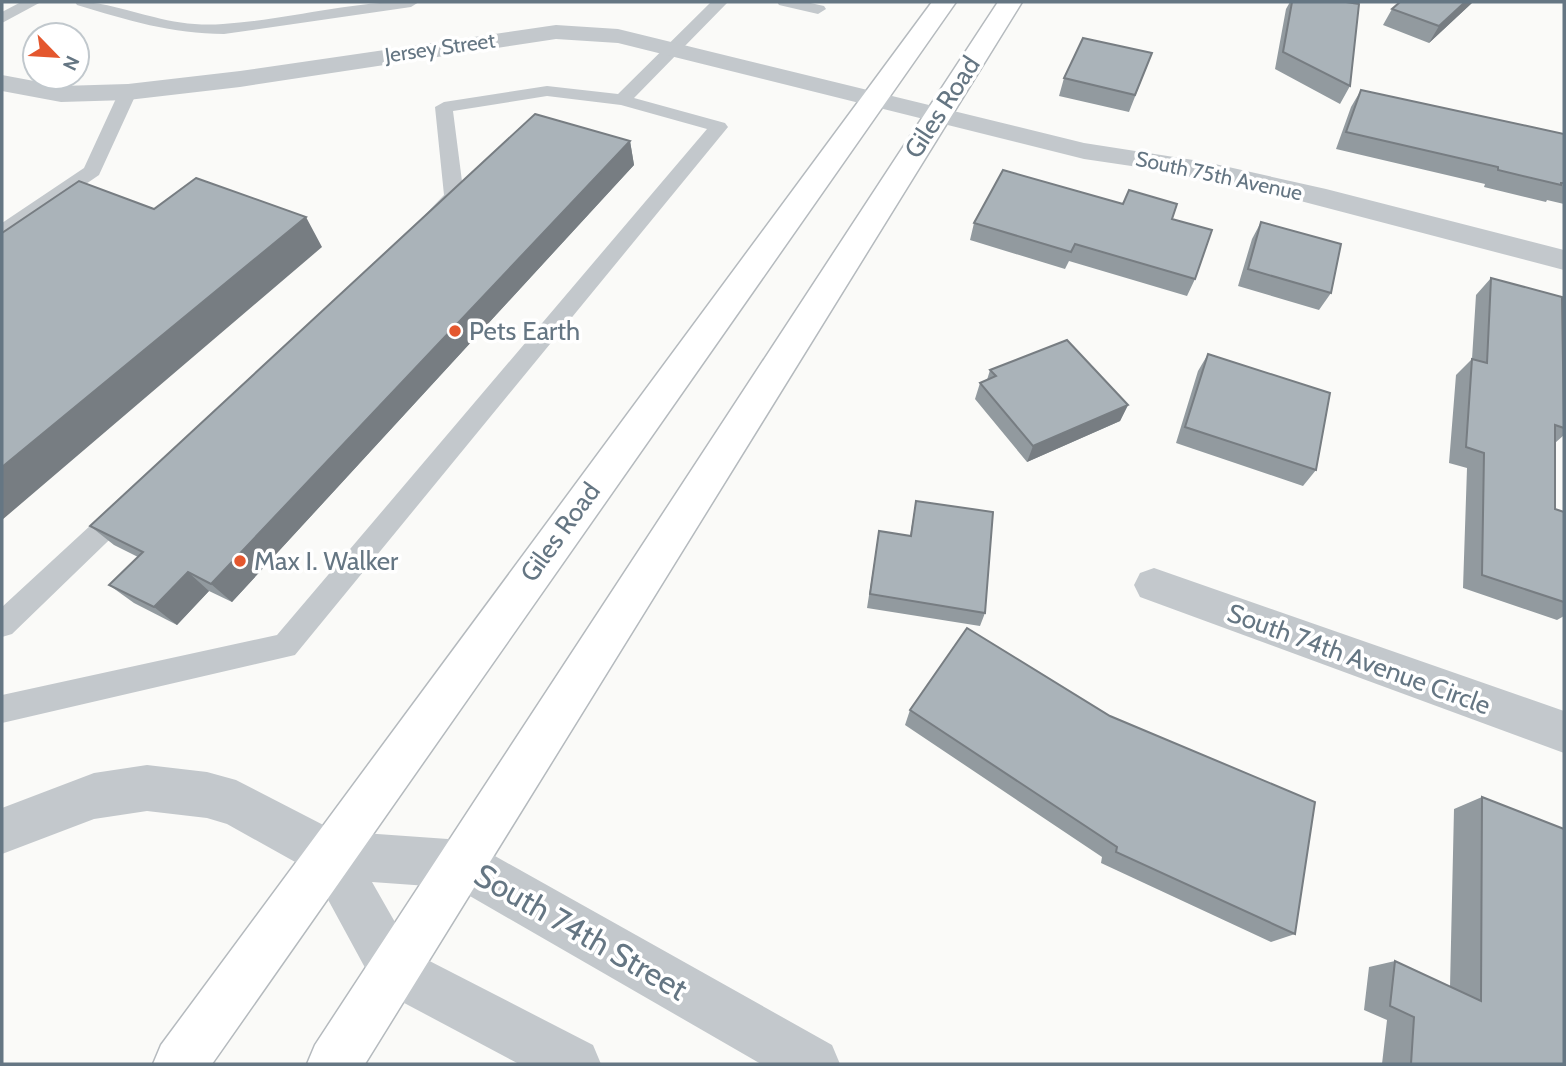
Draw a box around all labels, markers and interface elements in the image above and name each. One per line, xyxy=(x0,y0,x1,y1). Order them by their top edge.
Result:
north arrow xyxy=(21,21,91,91)
street label: Jersey Street xyxy=(382,27,497,68)
street label: Giles Road xyxy=(897,50,987,164)
text: N xyxy=(58,52,84,74)
street label: South 75th Avenue xyxy=(1134,146,1305,205)
place label: Pets Earth xyxy=(469,315,580,347)
marker: Pets Earth xyxy=(447,323,463,339)
street label: Giles Road xyxy=(513,476,607,588)
place label: Max I. Walker xyxy=(254,545,399,577)
marker: Max I. Walker xyxy=(232,553,248,569)
street label: South 74th Avenue Circle xyxy=(1223,597,1495,721)
street label: South 74th Street xyxy=(468,855,695,1008)

